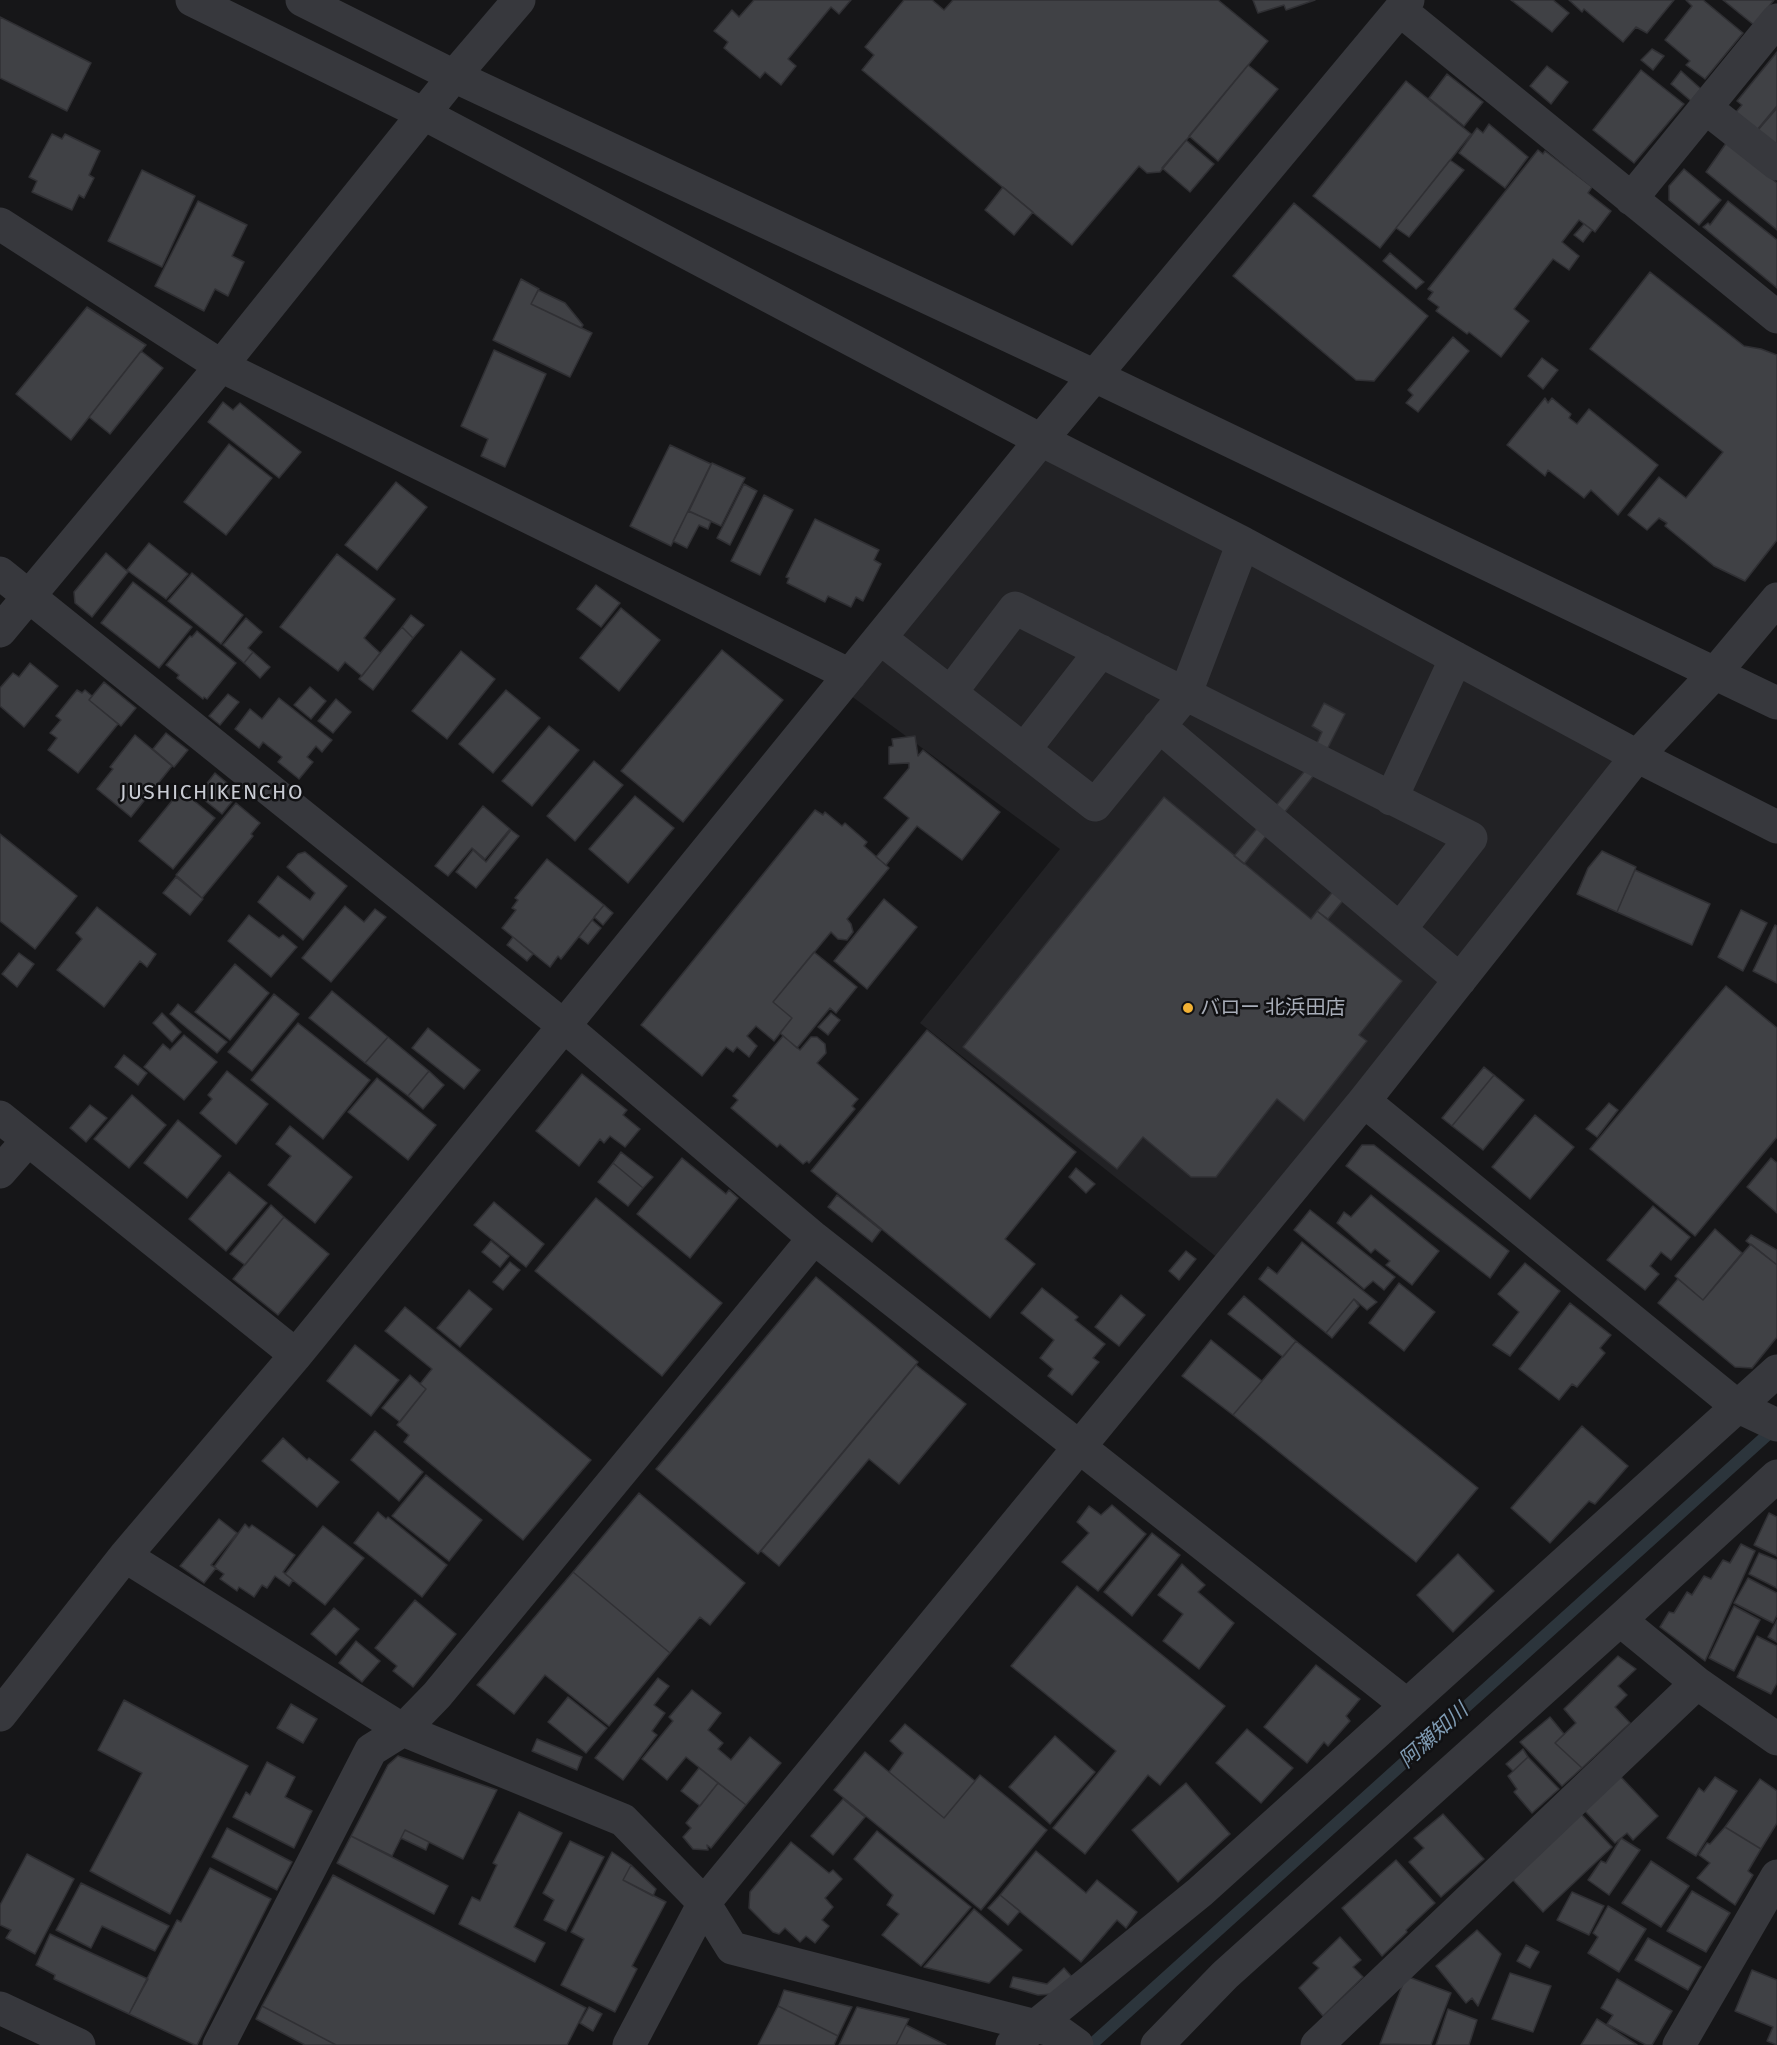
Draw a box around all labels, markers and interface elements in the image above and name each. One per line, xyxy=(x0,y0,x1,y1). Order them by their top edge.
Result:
district label: JUSHICHIKENCHO xyxy=(120,780,304,806)
place label: バロー 北浜田店 xyxy=(1200,996,1345,1020)
marker: バロー 北浜田店 xyxy=(1181,1001,1195,1015)
water label: 阿瀬知川 xyxy=(1394,1699,1474,1773)

